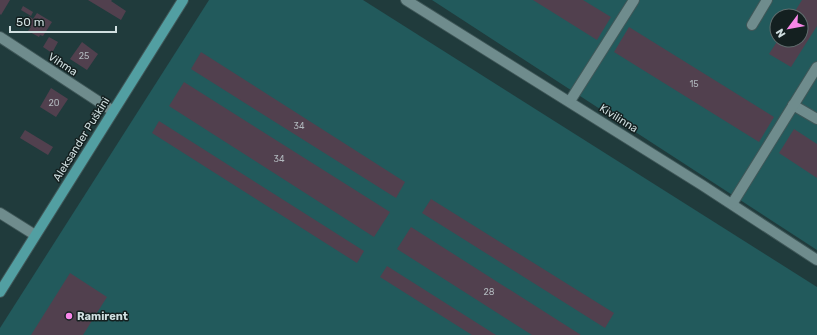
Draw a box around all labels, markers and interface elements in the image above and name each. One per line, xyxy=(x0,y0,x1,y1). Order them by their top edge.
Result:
scale bar xyxy=(10,8,116,34)
north arrow xyxy=(769,8,809,48)
text: 50 m xyxy=(16,15,44,29)
text: N xyxy=(773,26,789,40)
street label: Vihma xyxy=(46,50,80,79)
house number: 25 xyxy=(79,51,89,61)
house number: 15 xyxy=(689,79,699,89)
street label: Aleksander Puškini xyxy=(50,95,112,184)
house number: 20 xyxy=(49,98,60,108)
street label: Kivilinna xyxy=(597,102,640,135)
house number: 34 xyxy=(294,121,305,131)
house number: 34 xyxy=(274,154,285,164)
house number: 28 xyxy=(483,287,495,297)
place label: Ramirent xyxy=(77,310,128,323)
marker: Ramirent xyxy=(64,311,74,321)

